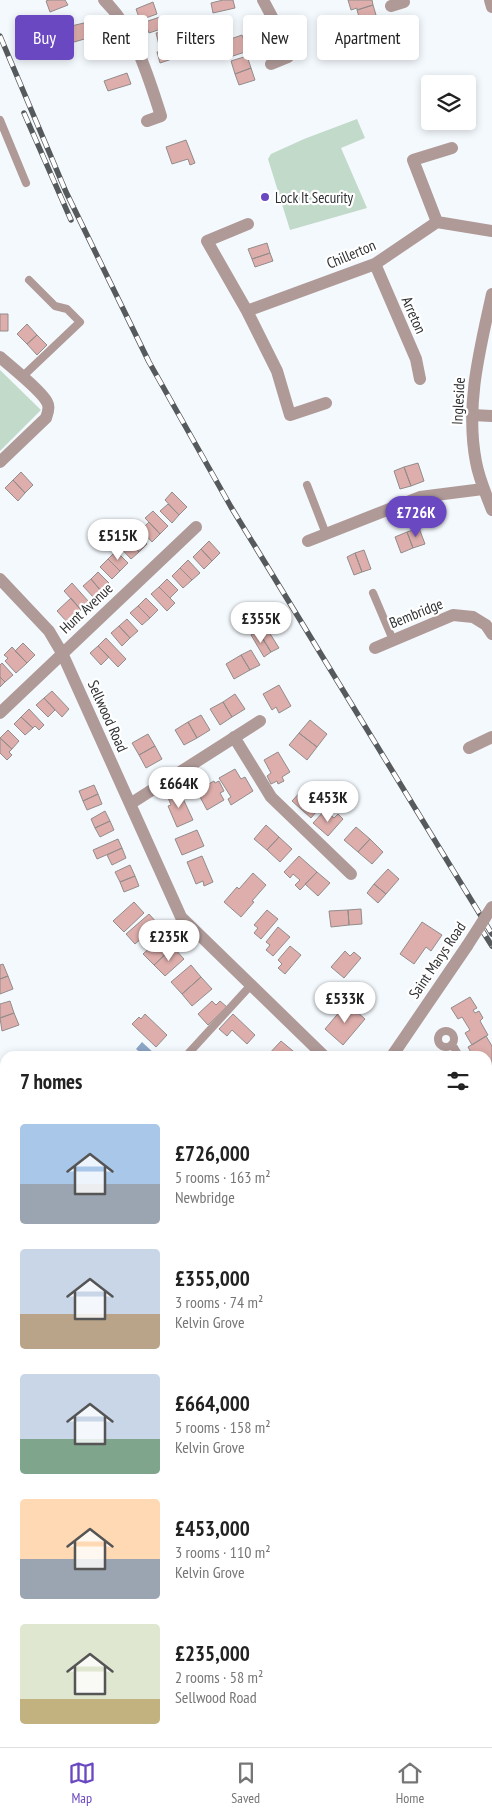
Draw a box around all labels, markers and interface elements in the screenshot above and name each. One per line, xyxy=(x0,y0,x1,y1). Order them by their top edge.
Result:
chip: Buy xyxy=(15,15,74,60)
chip: Rent xyxy=(84,15,148,60)
chip: Filters xyxy=(158,15,233,60)
chip: New xyxy=(243,15,307,60)
chip: Apartment xyxy=(317,15,419,60)
map controls xyxy=(421,75,476,130)
button: layers xyxy=(421,75,476,130)
place label: Lock It Security xyxy=(275,188,354,207)
marker: Lock It Security xyxy=(259,191,271,203)
street label: Chillerton xyxy=(324,235,378,273)
street label: Arreton xyxy=(397,294,431,336)
street label: Ingleside xyxy=(447,377,469,425)
pin: £726K xyxy=(381,496,451,538)
text: £726K xyxy=(397,502,435,522)
pin: £515K xyxy=(83,518,153,561)
text: £515K xyxy=(99,525,137,545)
street label: Hunt Avenue xyxy=(55,579,117,637)
street label: Bembridge xyxy=(386,594,446,632)
pin: £355K xyxy=(226,602,296,644)
text: £355K xyxy=(242,608,280,628)
street label: Sellwood Road xyxy=(84,677,132,755)
pin: £664K xyxy=(144,766,214,809)
text: £664K xyxy=(160,773,198,793)
pin: £453K xyxy=(293,780,363,823)
text: £453K xyxy=(309,787,347,807)
street label: Saint Marys Road xyxy=(404,918,470,1002)
pin: £235K xyxy=(134,920,204,962)
text: £235K xyxy=(150,926,188,946)
pin: £533K xyxy=(310,982,380,1024)
text: £533K xyxy=(326,988,364,1008)
icon: filters xyxy=(444,1067,472,1095)
text: 7 homes xyxy=(20,1068,82,1095)
text: £726,000 xyxy=(175,1140,250,1167)
icon: home xyxy=(60,1144,120,1204)
text: 5 rooms · 163 m² xyxy=(175,1167,271,1187)
text: Newbridge xyxy=(175,1187,235,1207)
text: £355,000 xyxy=(175,1265,250,1292)
icon: home xyxy=(60,1269,120,1329)
text: 3 rooms · 74 m² xyxy=(175,1292,263,1312)
text: Kelvin Grove xyxy=(175,1312,245,1332)
text: £664,000 xyxy=(175,1390,250,1417)
icon: home xyxy=(60,1394,120,1454)
text: 5 rooms · 158 m² xyxy=(175,1417,271,1437)
text: Kelvin Grove xyxy=(175,1437,245,1457)
text: £453,000 xyxy=(175,1515,250,1542)
icon: home xyxy=(60,1519,120,1579)
text: 3 rooms · 110 m² xyxy=(175,1542,271,1562)
text: Kelvin Grove xyxy=(175,1562,245,1582)
text: £235,000 xyxy=(175,1640,250,1667)
icon: home xyxy=(60,1644,120,1704)
text: 2 rooms · 58 m² xyxy=(175,1667,263,1687)
text: Sellwood Road xyxy=(175,1687,257,1707)
tab: Map xyxy=(68,1759,96,1807)
tab: Saved xyxy=(231,1759,260,1807)
tab: Home xyxy=(396,1759,424,1807)

